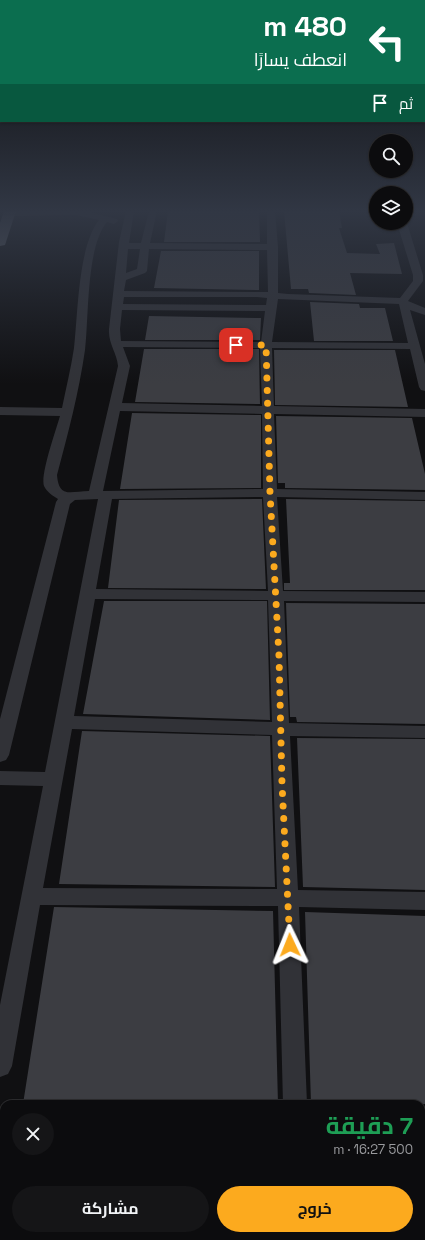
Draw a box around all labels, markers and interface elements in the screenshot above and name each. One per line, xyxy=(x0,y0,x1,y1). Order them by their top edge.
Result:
text: 480 m xyxy=(263,8,347,44)
icon: left xyxy=(361,16,413,68)
text: انعطف يسارًا xyxy=(254,48,347,71)
icon: arrive xyxy=(369,92,391,114)
text: ثم xyxy=(399,94,413,113)
map controls xyxy=(369,134,413,230)
button: search xyxy=(369,134,413,178)
button: layers xyxy=(369,186,413,230)
pin xyxy=(219,328,253,362)
icon: arrive xyxy=(225,334,247,356)
position arrow xyxy=(269,924,311,966)
text: 7 دقيقة xyxy=(326,1110,413,1141)
button: close xyxy=(12,1113,54,1155)
text: 500 m · 16:27 xyxy=(333,1141,413,1158)
button: مشاركة xyxy=(12,1186,209,1232)
button: خروج xyxy=(217,1186,413,1232)

